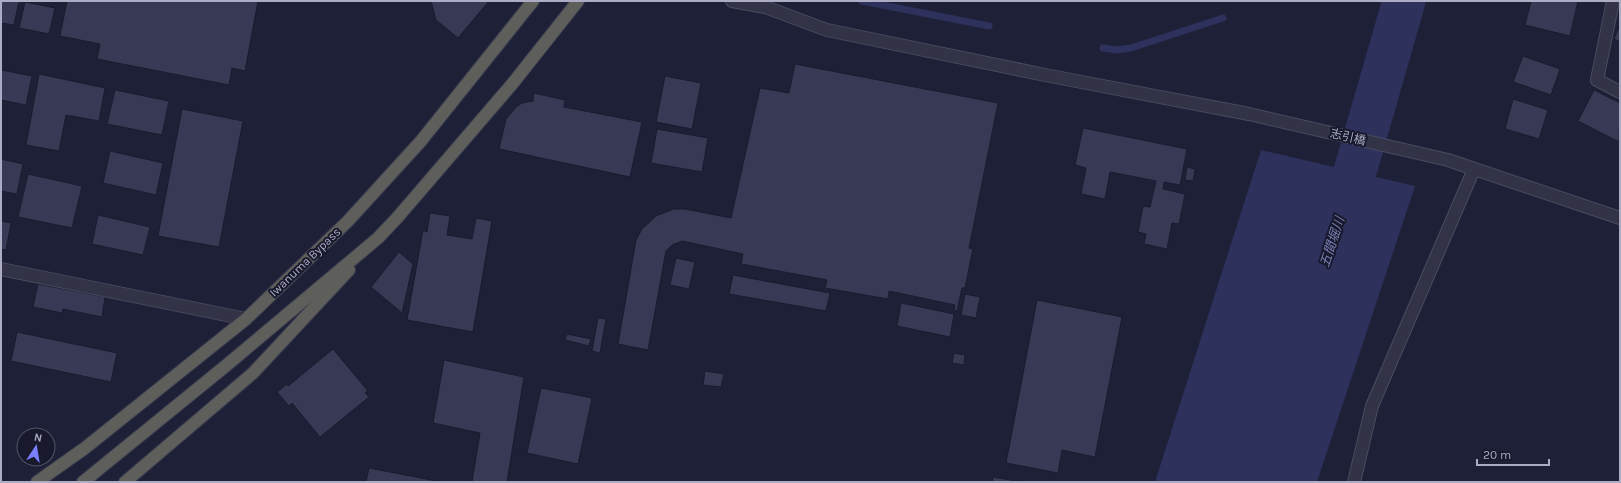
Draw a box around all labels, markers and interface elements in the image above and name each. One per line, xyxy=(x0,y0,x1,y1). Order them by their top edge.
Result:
street label: 志引橋 xyxy=(1329,126,1367,148)
water label: 五間堀川 xyxy=(1317,213,1348,269)
street label: Iwanuma Bypass xyxy=(267,225,343,299)
north arrow xyxy=(16,427,56,467)
text: N xyxy=(33,431,43,445)
scale bar xyxy=(1477,441,1549,467)
text: 20 m xyxy=(1483,448,1511,462)

